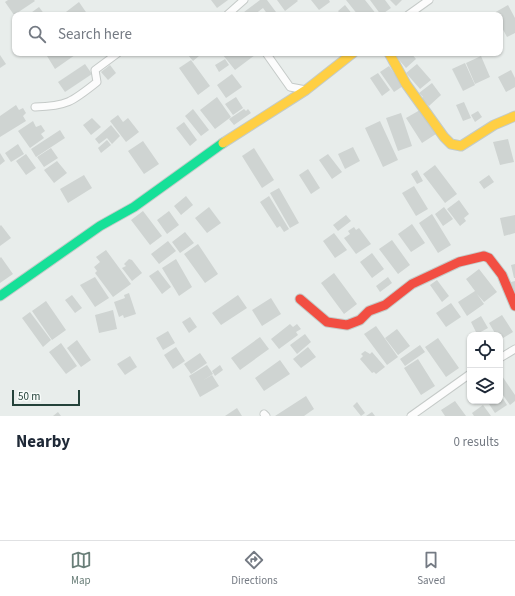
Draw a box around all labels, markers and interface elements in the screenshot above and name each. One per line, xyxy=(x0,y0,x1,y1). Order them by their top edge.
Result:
search box xyxy=(12,12,503,56)
icon: search xyxy=(26,23,48,45)
text: Search here xyxy=(58,24,132,45)
map controls xyxy=(467,332,503,404)
button: locate xyxy=(467,332,503,368)
button: layers xyxy=(467,368,503,404)
scale bar xyxy=(12,388,80,407)
text: 50 m xyxy=(18,389,40,404)
text: Nearby xyxy=(16,430,70,454)
text: 0 results xyxy=(454,433,499,451)
tab: Map xyxy=(70,549,92,588)
tab: Directions xyxy=(231,549,278,588)
tab: Saved xyxy=(417,549,445,588)

